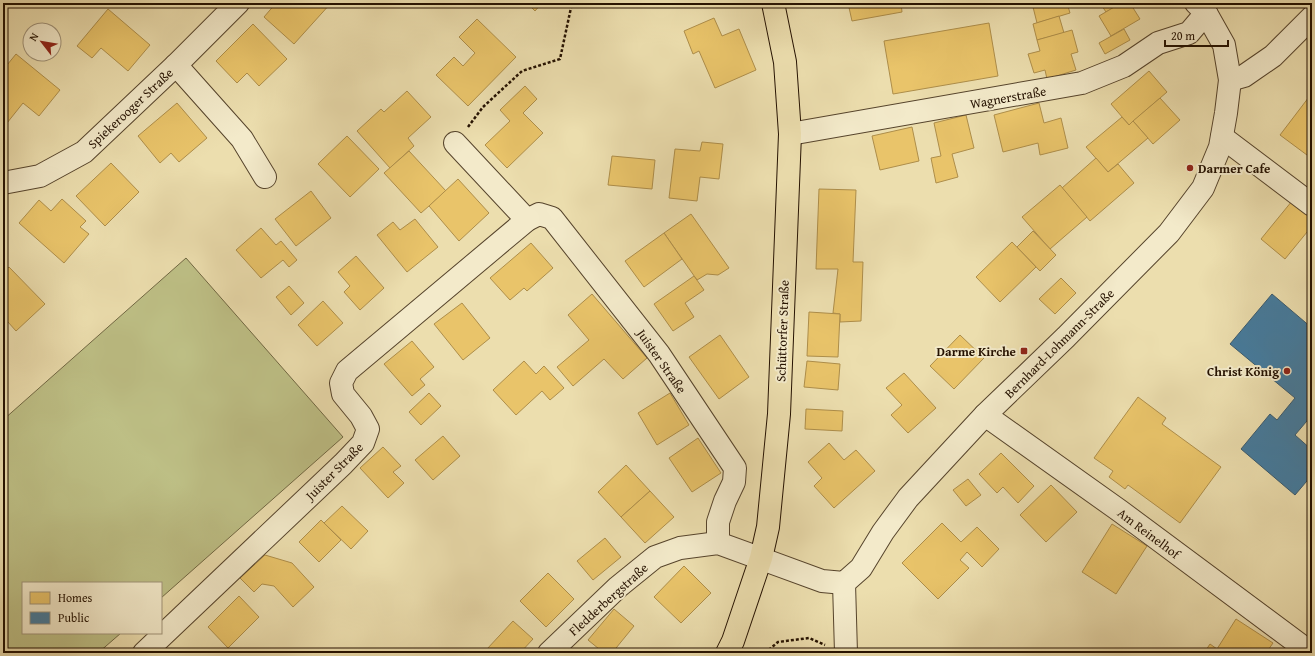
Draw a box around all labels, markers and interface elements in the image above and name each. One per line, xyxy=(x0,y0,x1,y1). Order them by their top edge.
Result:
north arrow xyxy=(22,22,62,62)
scale bar xyxy=(1165,22,1228,48)
text: 20 m xyxy=(1171,27,1195,44)
text: N xyxy=(25,29,43,44)
street label: Spiekerooger Straße xyxy=(83,64,177,153)
street label: Wagnerstraße xyxy=(969,81,1048,114)
place label: Darmer Cafe xyxy=(1198,159,1270,178)
marker: Darmer Cafe xyxy=(1185,163,1195,173)
street label: Schüttorfer Straße xyxy=(771,280,794,382)
street label: Bernhard-Lohmann-Straße xyxy=(1000,284,1119,403)
street label: Juister Straße xyxy=(631,324,691,397)
place label: Darme Kirche xyxy=(937,342,1016,361)
marker: Darme Kirche xyxy=(1019,346,1029,356)
place label: Christ König xyxy=(1207,362,1279,381)
marker: Christ König xyxy=(1282,366,1292,376)
street label: Juister Straße xyxy=(300,438,368,506)
street label: Am Reinelhof xyxy=(1114,504,1185,564)
street label: Fledderbergstraße xyxy=(564,559,652,640)
legend xyxy=(22,582,162,634)
text: Homes xyxy=(58,589,93,606)
text: Public xyxy=(58,609,90,626)

